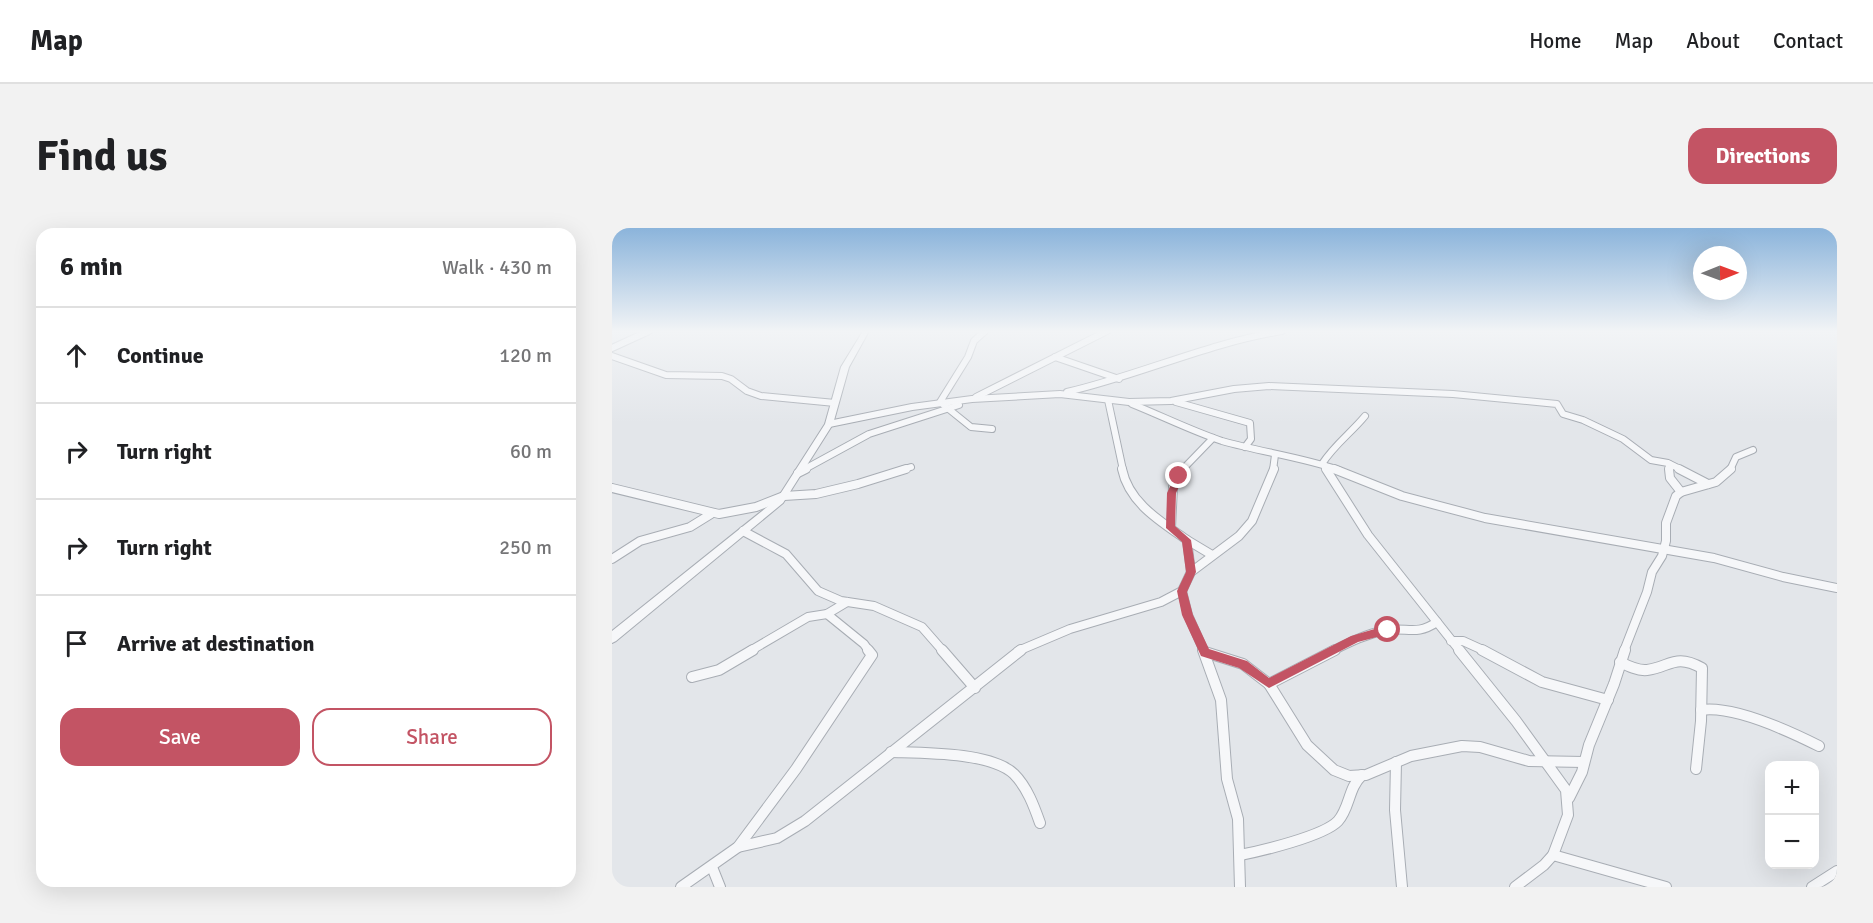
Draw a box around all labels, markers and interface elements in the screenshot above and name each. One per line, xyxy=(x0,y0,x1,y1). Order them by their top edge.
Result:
text: Map xyxy=(30,24,83,58)
text: Home xyxy=(1529,28,1582,54)
text: Map xyxy=(1615,28,1653,54)
text: About xyxy=(1686,28,1740,54)
text: Contact xyxy=(1773,28,1843,54)
button: Directions xyxy=(1688,128,1837,184)
text: Find us xyxy=(36,131,167,182)
north arrow xyxy=(1693,246,1747,300)
text: 6 min xyxy=(60,251,123,283)
text: Walk · 430 m xyxy=(442,255,552,280)
icon: ahead xyxy=(60,339,93,372)
text: Continue xyxy=(117,342,204,369)
text: 120 m xyxy=(499,343,552,368)
icon: right xyxy=(60,435,93,468)
text: Turn right xyxy=(117,438,212,465)
text: 60 m xyxy=(510,439,552,464)
route end xyxy=(1165,462,1191,488)
icon: right xyxy=(60,531,93,564)
text: Turn right xyxy=(117,534,212,561)
text: 250 m xyxy=(499,535,552,560)
route start xyxy=(1374,616,1400,642)
icon: arrive xyxy=(60,627,93,660)
text: Arrive at destination xyxy=(117,630,314,657)
button: Save xyxy=(60,708,300,766)
button: Share xyxy=(312,708,552,766)
map controls xyxy=(1765,761,1819,869)
button: + xyxy=(1765,761,1819,815)
button: − xyxy=(1765,815,1819,869)

